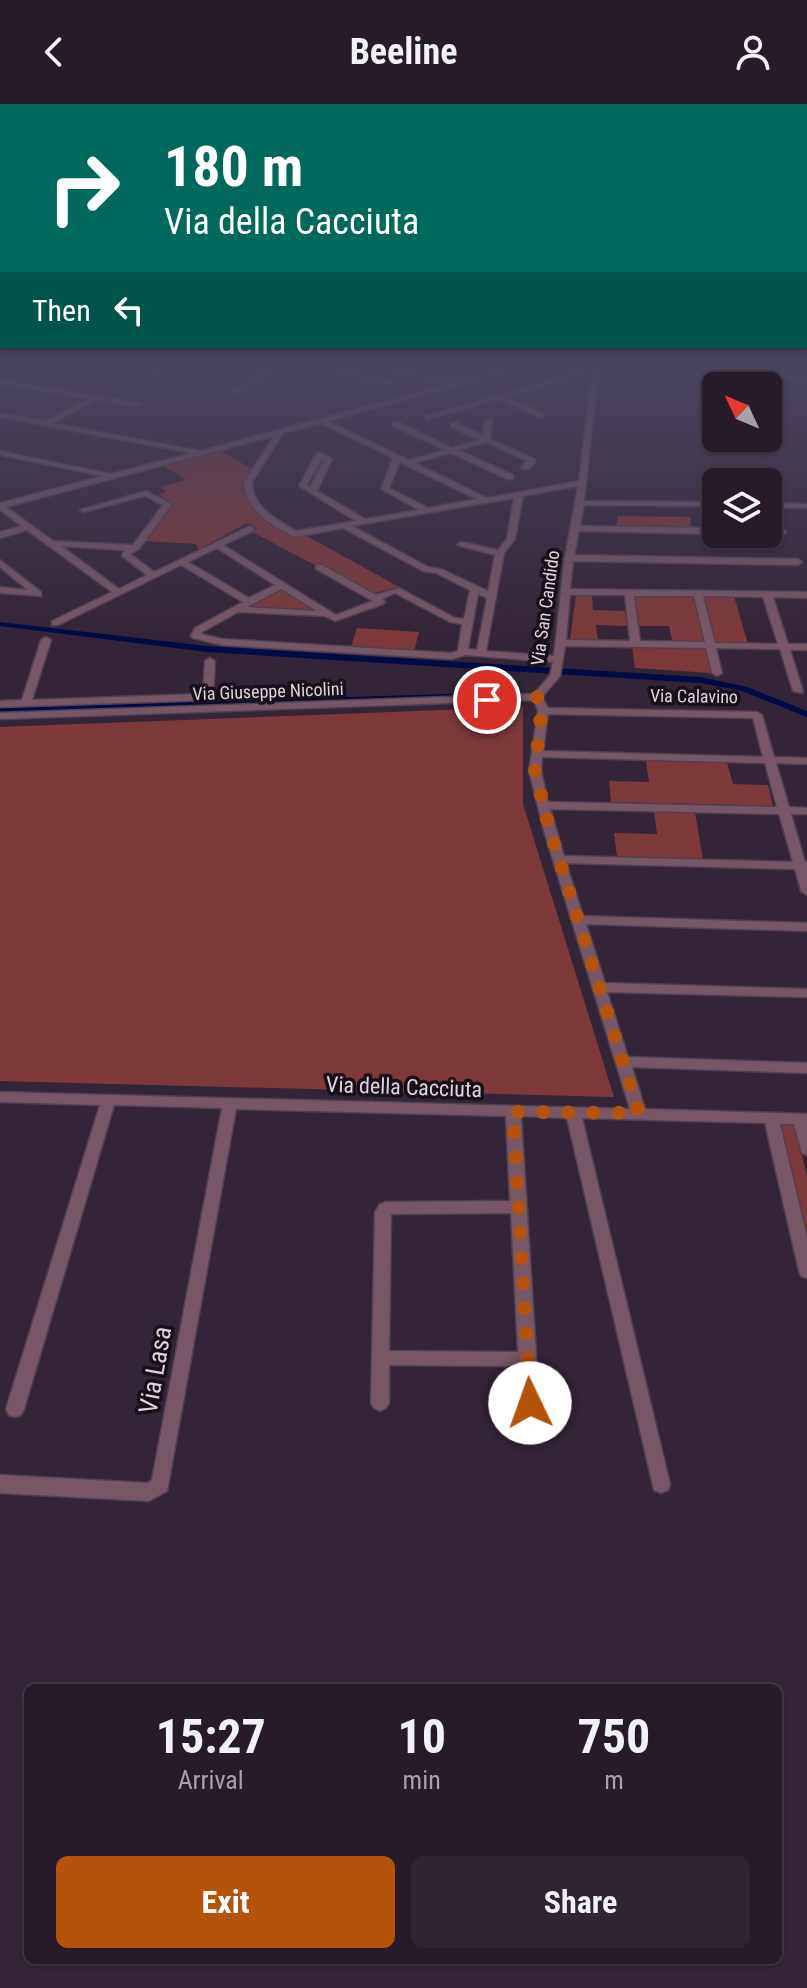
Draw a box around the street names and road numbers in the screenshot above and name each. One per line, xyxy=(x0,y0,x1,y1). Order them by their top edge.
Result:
street label: Via San Candido xyxy=(527,549,563,667)
street label: Via Giuseppe Nicolini xyxy=(192,678,344,704)
street label: Via Calavino xyxy=(650,685,738,707)
street label: Via della Cacciuta xyxy=(326,1072,482,1102)
street label: Via Lasa xyxy=(133,1324,177,1416)

